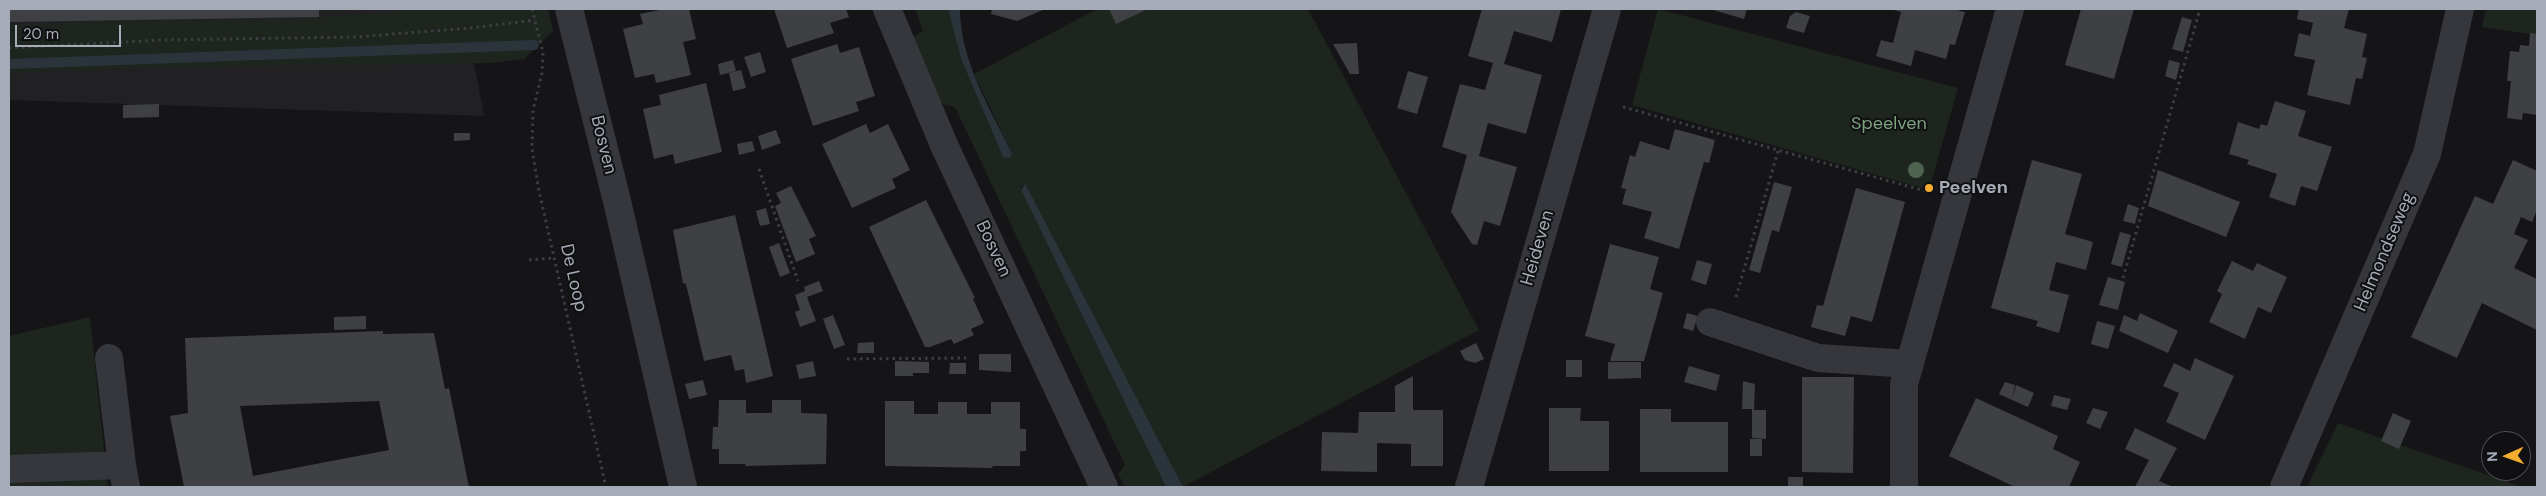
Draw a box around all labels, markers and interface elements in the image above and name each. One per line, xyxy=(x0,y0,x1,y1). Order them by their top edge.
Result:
scale bar xyxy=(18,15,124,47)
text: 20 m xyxy=(23,24,59,44)
street label: Bosven xyxy=(585,113,621,177)
park label: Speelven xyxy=(1851,113,1927,135)
place label: Peelven xyxy=(1939,177,2008,199)
marker: Peelven xyxy=(1923,182,1935,194)
street label: Helmondseweg xyxy=(2350,189,2420,315)
street label: Heideven xyxy=(1517,208,1559,288)
street label: Bosven xyxy=(971,217,1015,281)
street label: De Loop xyxy=(555,242,591,314)
north arrow xyxy=(2481,431,2531,481)
text: N xyxy=(2483,451,2501,462)

